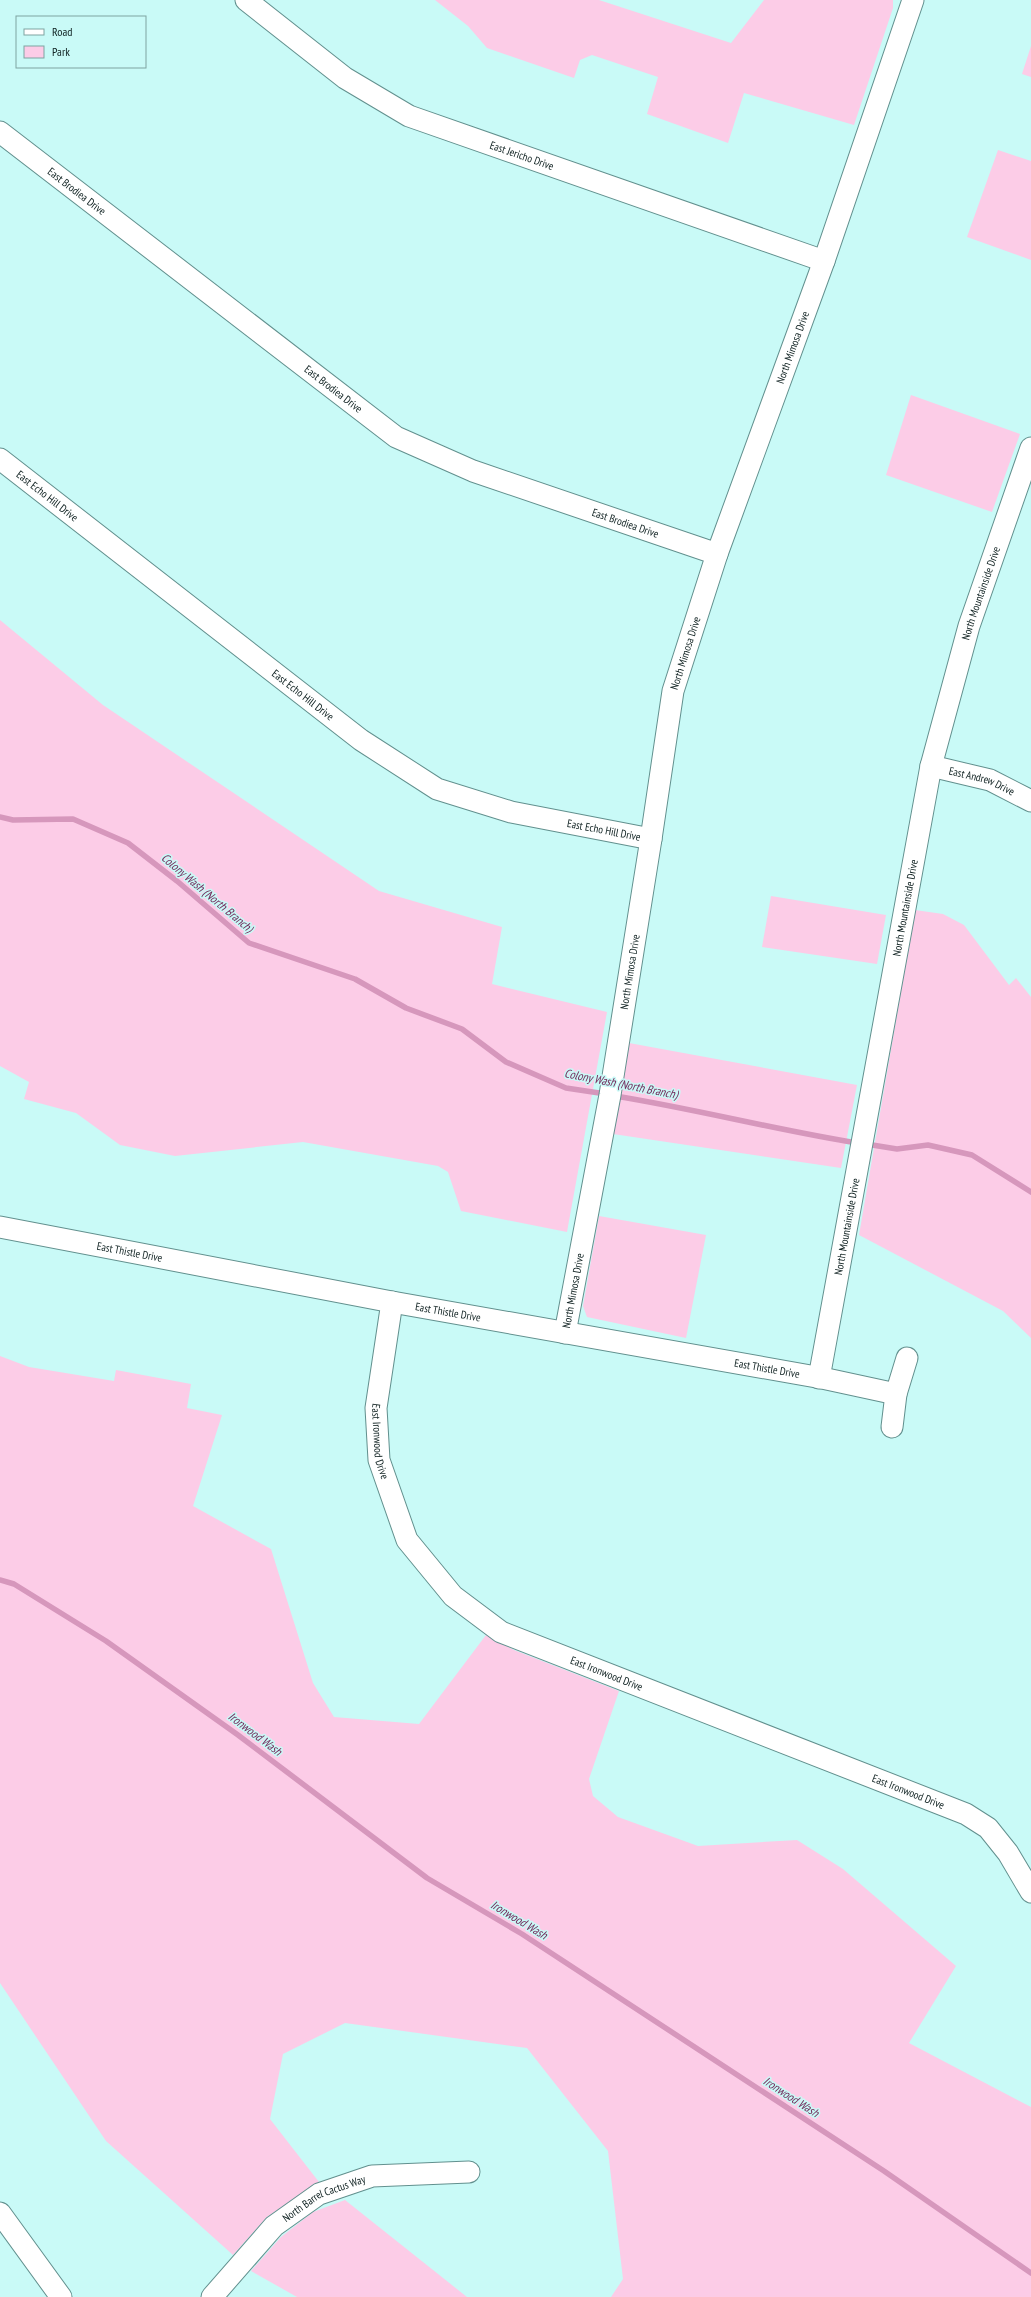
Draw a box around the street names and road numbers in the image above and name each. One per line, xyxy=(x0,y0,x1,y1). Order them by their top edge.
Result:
street label: East Jericho Drive xyxy=(488,138,556,173)
street label: East Brodiea Drive xyxy=(45,164,109,218)
street label: North Mimosa Drive xyxy=(773,309,812,385)
street label: East Brodiea Drive xyxy=(302,362,366,416)
street label: East Echo Hill Drive xyxy=(14,467,81,525)
street label: East Brodiea Drive xyxy=(590,505,661,541)
street label: North Mountainside Drive xyxy=(959,544,1003,642)
street label: North Mimosa Drive xyxy=(667,614,704,691)
street label: East Echo Hill Drive xyxy=(269,666,337,724)
street label: East Andrew Drive xyxy=(947,763,1017,799)
street label: East Echo Hill Drive xyxy=(566,816,642,844)
street label: North Mountainside Drive xyxy=(889,858,921,957)
street label: North Mimosa Drive xyxy=(617,933,643,1010)
street label: North Mountainside Drive xyxy=(831,1177,863,1276)
street label: East Thistle Drive xyxy=(96,1239,164,1265)
street label: North Mimosa Drive xyxy=(559,1252,587,1329)
street label: East Thistle Drive xyxy=(414,1299,482,1325)
street label: East Thistle Drive xyxy=(733,1356,801,1381)
street label: East Ironwood Drive xyxy=(369,1403,392,1482)
street label: East Ironwood Drive xyxy=(569,1653,645,1694)
street label: East Ironwood Drive xyxy=(870,1771,947,1812)
street label: North Barrel Cactus Way xyxy=(280,2172,368,2225)

